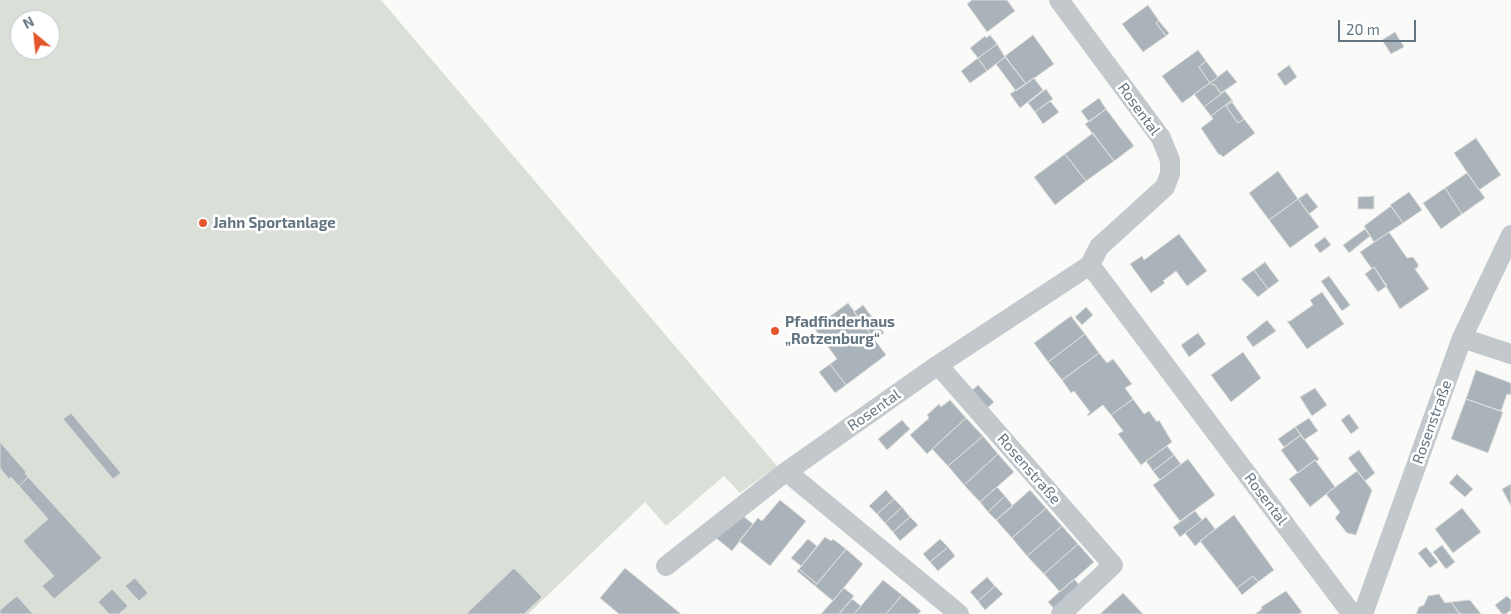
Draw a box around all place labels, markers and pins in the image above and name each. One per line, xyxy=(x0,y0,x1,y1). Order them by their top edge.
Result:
place label: Jahn Sportanlage xyxy=(213,214,336,232)
marker: Jahn Sportanlage xyxy=(197,217,209,229)
place label: Pfadfinderhaus „Rotzenburg“ xyxy=(785,313,895,348)
marker: Pfadfinderhaus „Rotzenburg“ xyxy=(769,325,781,337)

